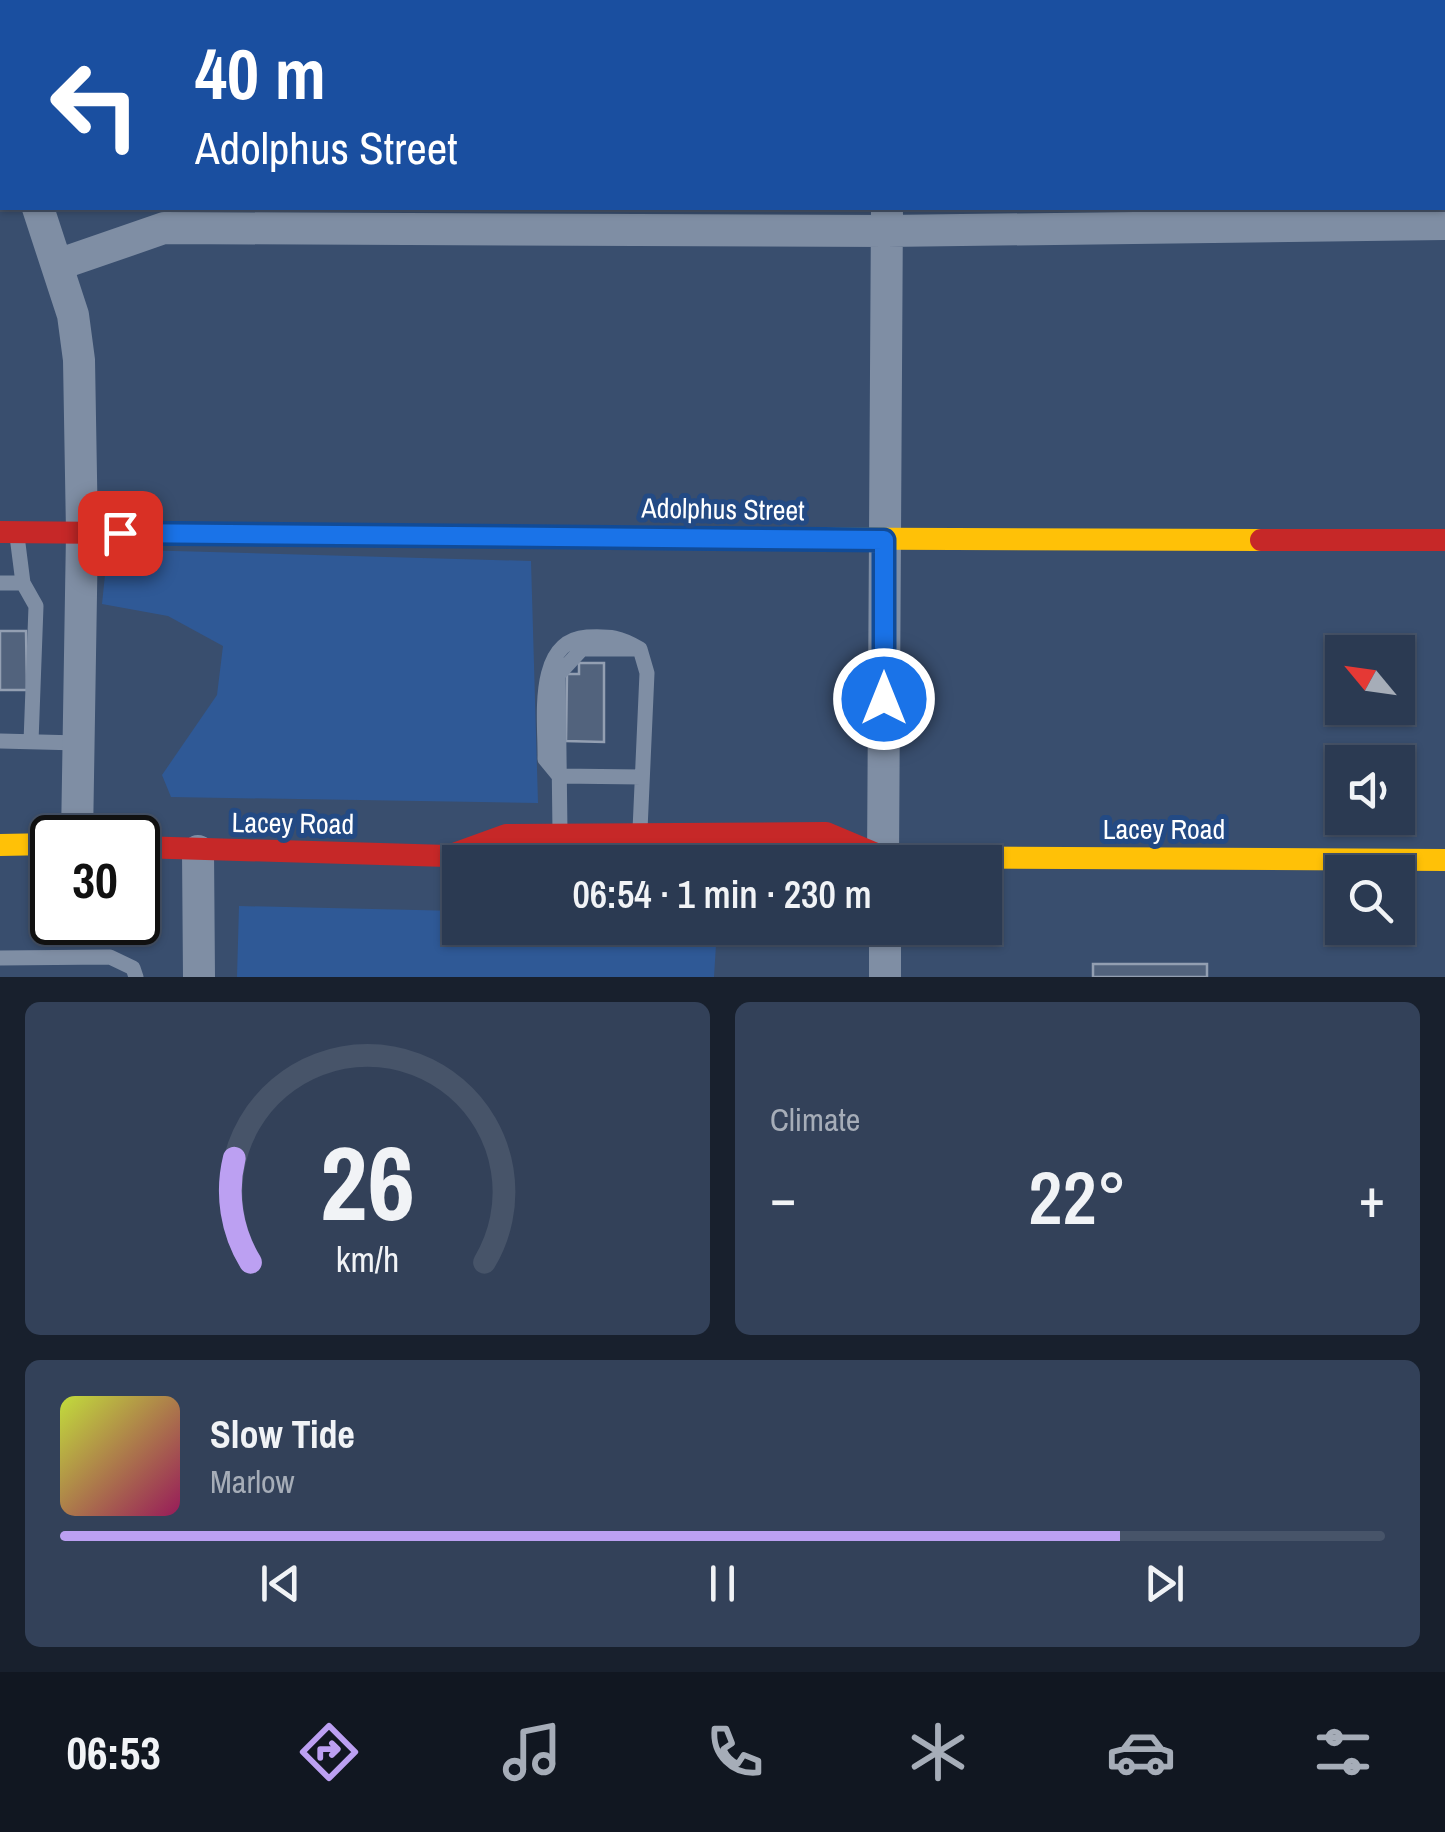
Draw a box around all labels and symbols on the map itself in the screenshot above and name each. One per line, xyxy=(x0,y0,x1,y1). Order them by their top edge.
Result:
street label: Adolphus Street xyxy=(640,489,805,529)
pin xyxy=(78,491,163,576)
north arrow xyxy=(1325,635,1415,725)
position arrow xyxy=(832,647,936,751)
street label: Lacey Road xyxy=(231,803,355,843)
street label: Lacey Road xyxy=(1103,810,1225,848)
speed limit sign: 30 xyxy=(30,815,160,945)

